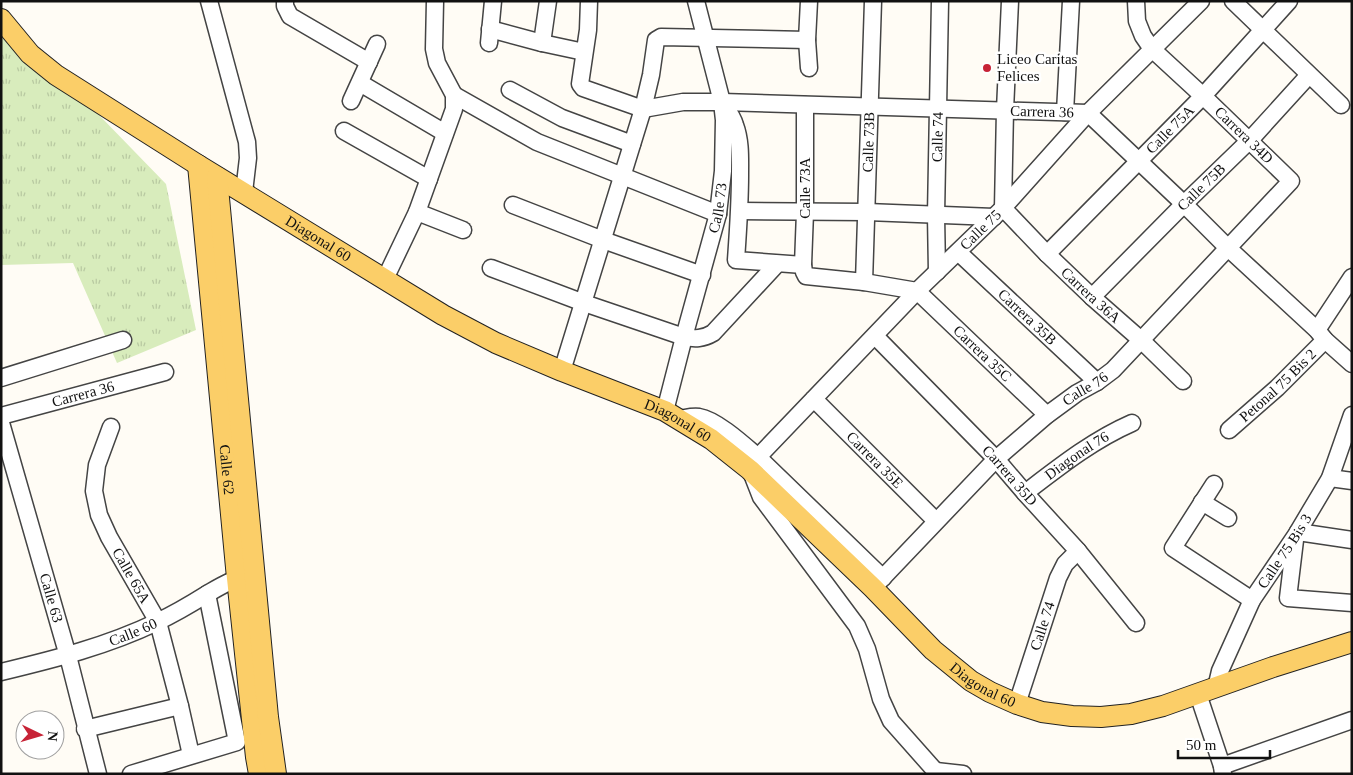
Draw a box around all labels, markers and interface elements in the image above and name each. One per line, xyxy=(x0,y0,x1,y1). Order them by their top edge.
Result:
place label: Liceo Caritas Felices xyxy=(997,51,1078,84)
marker: Liceo Caritas Felices xyxy=(981,62,993,74)
street label: Calle 75A xyxy=(1143,102,1197,157)
street label: Carrera 36 xyxy=(1010,103,1075,121)
street label: Carrera 34D xyxy=(1212,103,1276,167)
street label: Calle 74 xyxy=(929,111,946,162)
street label: Calle 73B xyxy=(860,112,877,173)
street label: Calle 73A xyxy=(797,157,813,219)
street label: Calle 75B xyxy=(1174,160,1229,214)
street label: Calle 73 xyxy=(705,182,730,235)
street label: Calle 75 xyxy=(957,207,1004,253)
street label: Diagonal 60 xyxy=(283,213,354,265)
street label: Carrera 36A xyxy=(1058,264,1124,326)
street label: Carrera 35B xyxy=(995,286,1060,348)
street label: Carrera 35C xyxy=(950,322,1015,385)
street label: Petonal 75 Bis 2 xyxy=(1236,346,1319,425)
street label: Calle 76 xyxy=(1059,368,1111,409)
street label: Carrera 36 xyxy=(50,378,116,410)
street label: Diagonal 60 xyxy=(642,396,714,445)
street label: Carrera 35E xyxy=(843,428,906,491)
street label: Diagonal 76 xyxy=(1042,428,1112,483)
street label: Carrera 35D xyxy=(979,442,1041,509)
street label: Calle 62 xyxy=(216,444,237,496)
street label: Calle 75 Bis 3 xyxy=(1254,511,1315,591)
street label: Calle 65A xyxy=(109,545,154,606)
street label: Calle 63 xyxy=(37,571,66,624)
street label: Calle 74 xyxy=(1027,599,1058,652)
street label: Calle 60 xyxy=(107,615,160,649)
street label: Diagonal 60 xyxy=(947,659,1018,710)
north arrow xyxy=(15,710,65,760)
scale bar xyxy=(1178,728,1270,760)
text: N xyxy=(45,730,60,742)
text: 50 m xyxy=(1186,737,1217,753)

